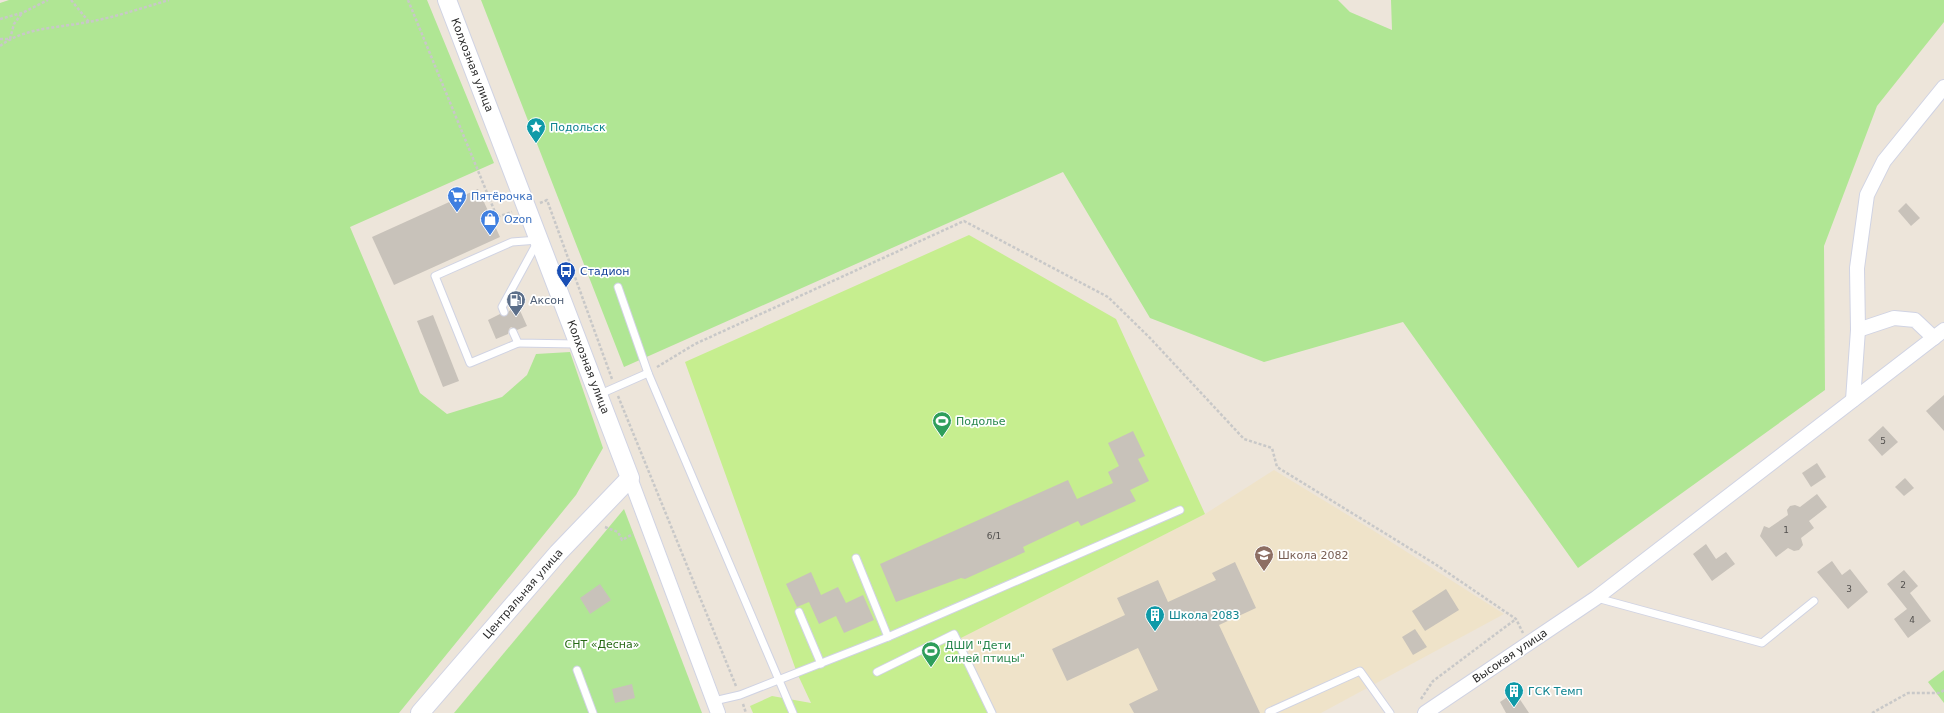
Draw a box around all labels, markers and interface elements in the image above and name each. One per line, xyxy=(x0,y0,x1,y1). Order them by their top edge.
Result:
street label: Колхозная улица xyxy=(448,16,496,114)
place icon: Подольск xyxy=(525,116,547,144)
place label: Подольск xyxy=(550,121,606,134)
supermarket icon: Пятёрочка xyxy=(446,185,468,213)
place label: Пятёрочка xyxy=(471,190,533,203)
shop icon: Ozon xyxy=(479,208,501,236)
place label: Ozon xyxy=(504,213,532,226)
bus stop icon: Стадион xyxy=(555,260,577,288)
place label: Стадион xyxy=(580,265,630,278)
fuel station icon: Аксон xyxy=(505,289,527,317)
place label: Аксон xyxy=(530,294,564,307)
street label: Колхозная улица xyxy=(564,318,612,416)
sports icon: Подолье xyxy=(931,410,953,438)
place label: Подолье xyxy=(956,415,1006,428)
house number: 5 xyxy=(1880,436,1886,446)
house number: 1 xyxy=(1783,525,1789,535)
house number: 6/1 xyxy=(987,531,1001,541)
school or university icon: Школа 2082 xyxy=(1253,544,1275,572)
street label: Центральная улица xyxy=(480,546,566,642)
place label: Школа 2082 xyxy=(1278,549,1348,562)
house number: 2 xyxy=(1900,580,1906,590)
house number: 3 xyxy=(1846,584,1852,594)
building icon: Школа 2083 xyxy=(1144,604,1166,632)
place label: Школа 2083 xyxy=(1169,609,1239,622)
house number: 4 xyxy=(1909,615,1915,625)
street label: Высокая улица xyxy=(1470,626,1550,686)
park label: СНТ «Десна» xyxy=(565,638,639,651)
place label: ДШИ "Дети синей птицы" xyxy=(945,639,1025,665)
sports icon: ДШИ "Дети синей птицы" xyxy=(920,640,942,668)
building icon: ГСК Темп xyxy=(1503,680,1525,708)
place label: ГСК Темп xyxy=(1528,685,1583,698)

